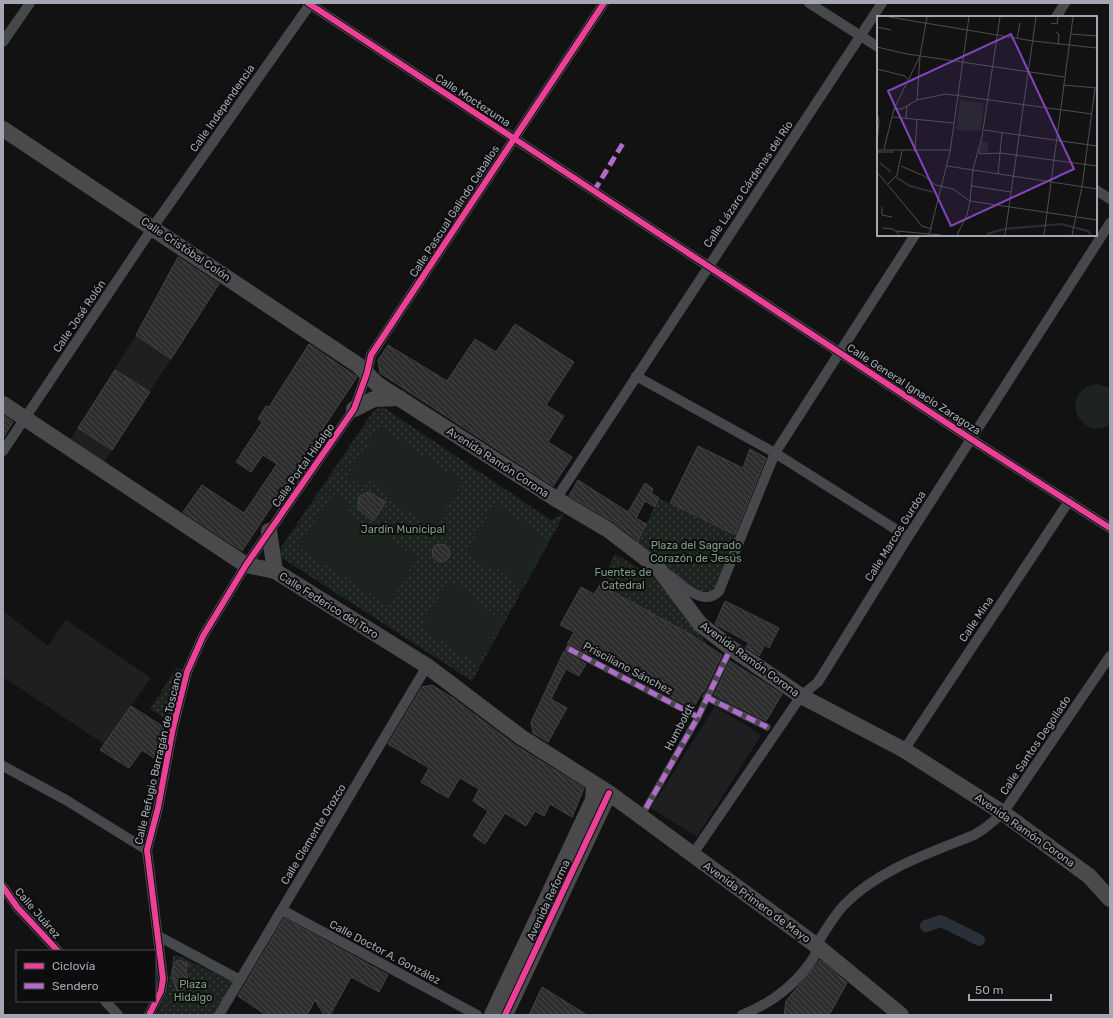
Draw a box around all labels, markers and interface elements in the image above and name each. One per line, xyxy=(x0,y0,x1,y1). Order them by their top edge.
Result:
inset map xyxy=(877,16,1097,236)
street label: Calle Independencia xyxy=(187,62,257,154)
street label: Calle Moctezuma xyxy=(433,71,513,130)
street label: Calle Lázaro Cárdenas del Río xyxy=(701,118,796,250)
street label: Calle Pascual Galindo Ceballos xyxy=(407,142,502,280)
street label: Calle Cristóbal Colón xyxy=(138,215,233,284)
street label: Calle José Rolón xyxy=(50,278,108,355)
street label: Calle General Ignacio Zaragoza xyxy=(844,341,983,438)
street label: Calle Portal Hidalgo xyxy=(270,421,337,510)
street label: Avenida Ramón Corona xyxy=(444,425,551,500)
street label: Calle Marcos Gurdoa xyxy=(862,489,929,584)
park label: Jardín Municipal xyxy=(361,523,445,536)
park label: Plaza del Sagrado Corazón de Jesús xyxy=(650,539,742,565)
park label: Fuentes de Catedral xyxy=(594,566,652,592)
street label: Calle Federico del Toro xyxy=(277,570,381,641)
street label: Calle Mina xyxy=(957,594,996,644)
street label: Avenida Ramón Corona xyxy=(698,619,802,700)
street label: Prisciliano Sánchez xyxy=(581,639,675,698)
street label: Calle Refugio Barragán de Toscano xyxy=(132,670,185,846)
street label: Calle Santos Degollado xyxy=(997,693,1073,797)
street label: Humboldt xyxy=(662,701,697,753)
street label: Calle Clemente Orozco xyxy=(278,782,349,887)
street label: Avenida Ramón Corona xyxy=(972,791,1077,870)
street label: Avenida Reforma xyxy=(524,858,573,943)
street label: Avenida Primero de Mayo xyxy=(701,859,813,946)
street label: Calle Juárez xyxy=(12,885,63,942)
street label: Calle Doctor A. González xyxy=(327,918,443,987)
legend xyxy=(16,950,156,1002)
text: Ciclovía xyxy=(52,959,95,973)
scale bar xyxy=(969,976,1051,1002)
park label: Plaza Hidalgo xyxy=(174,978,212,1004)
text: Sendero xyxy=(52,979,99,993)
text: 50 m xyxy=(975,983,1003,997)

